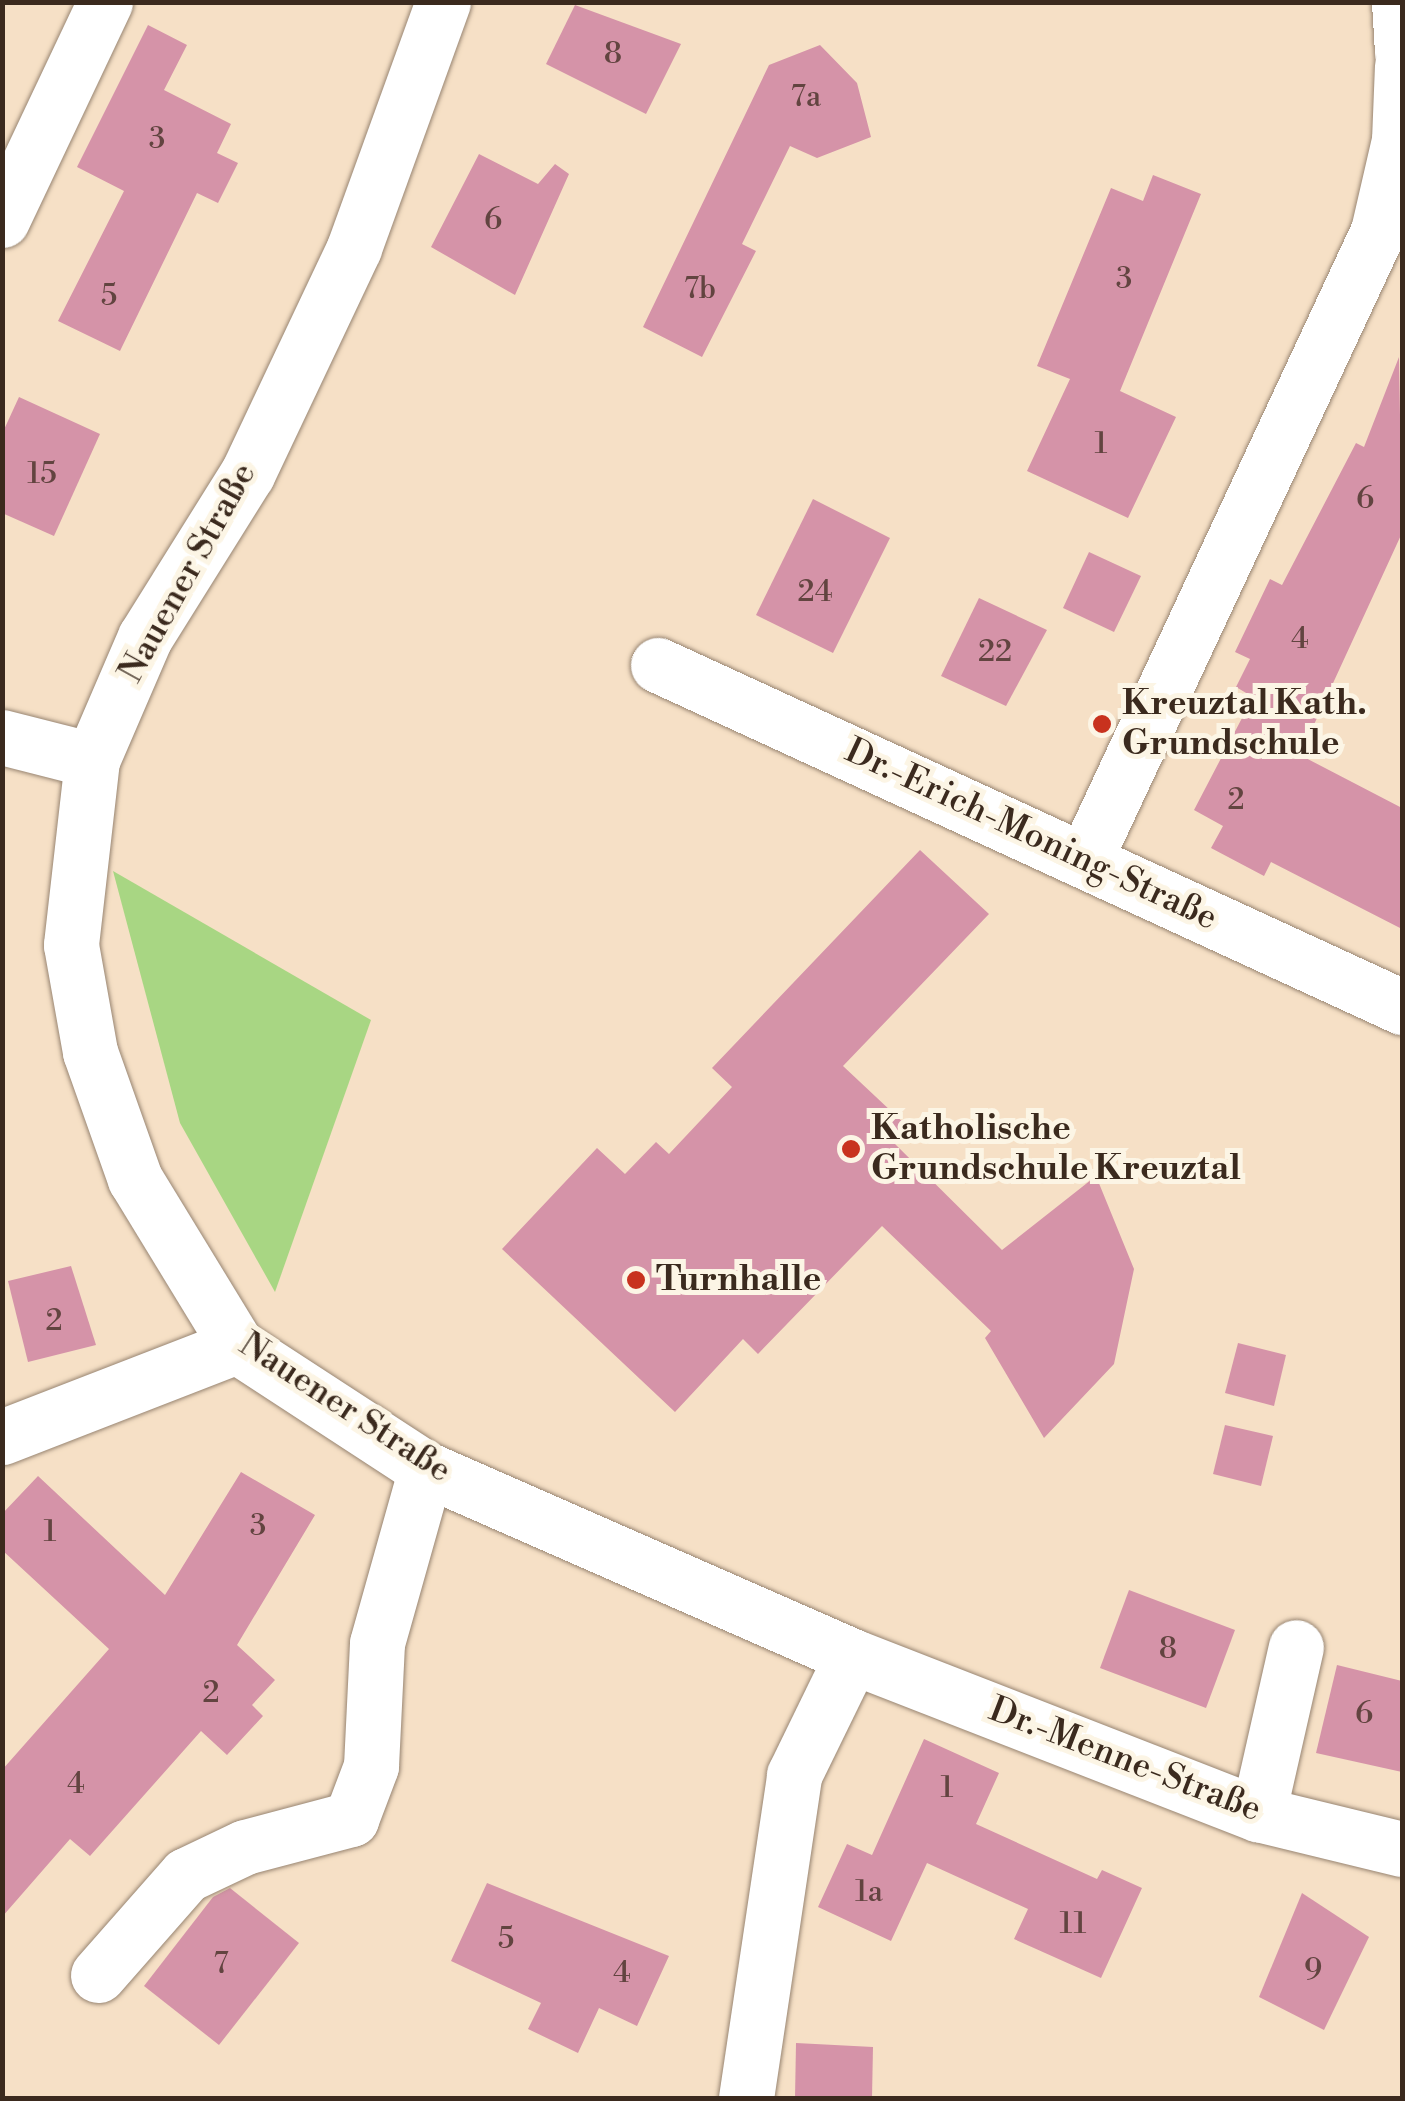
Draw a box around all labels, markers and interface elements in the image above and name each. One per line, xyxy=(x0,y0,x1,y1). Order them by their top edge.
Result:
house number: 8 xyxy=(604,36,622,72)
house number: 7a xyxy=(791,79,821,115)
house number: 3 xyxy=(149,121,165,157)
house number: 6 xyxy=(484,202,502,238)
house number: 3 xyxy=(1116,261,1132,297)
house number: 7b xyxy=(684,271,716,307)
house number: 5 xyxy=(101,278,117,314)
house number: 1 xyxy=(1095,426,1107,462)
house number: 15 xyxy=(27,456,57,492)
street label: Nauener Straße xyxy=(110,456,266,690)
house number: 6 xyxy=(1356,481,1374,517)
house number: 24 xyxy=(797,574,833,610)
house number: 4 xyxy=(1291,621,1309,657)
house number: 22 xyxy=(978,634,1012,670)
place label: Kreuztal Kath. Grundschule xyxy=(1122,683,1367,765)
marker: Kreuztal Kath. Grundschule xyxy=(1091,713,1113,735)
street label: Dr.-Erich-Moning-Straße xyxy=(838,730,1224,940)
house number: 2 xyxy=(1227,782,1245,818)
place label: Katholische Grundschule Kreuztal xyxy=(871,1108,1241,1190)
marker: Katholische Grundschule Kreuztal xyxy=(840,1138,862,1160)
place label: Turnhalle xyxy=(656,1259,821,1301)
marker: Turnhalle xyxy=(625,1269,647,1291)
house number: 2 xyxy=(45,1303,63,1339)
street label: Nauener Straße xyxy=(231,1324,459,1492)
house number: 3 xyxy=(250,1508,266,1544)
house number: 1 xyxy=(44,1514,56,1550)
house number: 8 xyxy=(1159,1631,1177,1667)
house number: 2 xyxy=(202,1675,220,1711)
street label: Dr.-Menne-Straße xyxy=(983,1689,1267,1831)
house number: 6 xyxy=(1355,1696,1373,1732)
house number: 4 xyxy=(67,1766,85,1802)
house number: 1 xyxy=(941,1770,953,1806)
house number: 1a xyxy=(855,1874,883,1910)
house number: 11 xyxy=(1060,1906,1086,1942)
house number: 5 xyxy=(498,1921,514,1957)
house number: 7 xyxy=(213,1946,229,1982)
house number: 9 xyxy=(1304,1952,1322,1988)
house number: 4 xyxy=(613,1955,631,1991)

